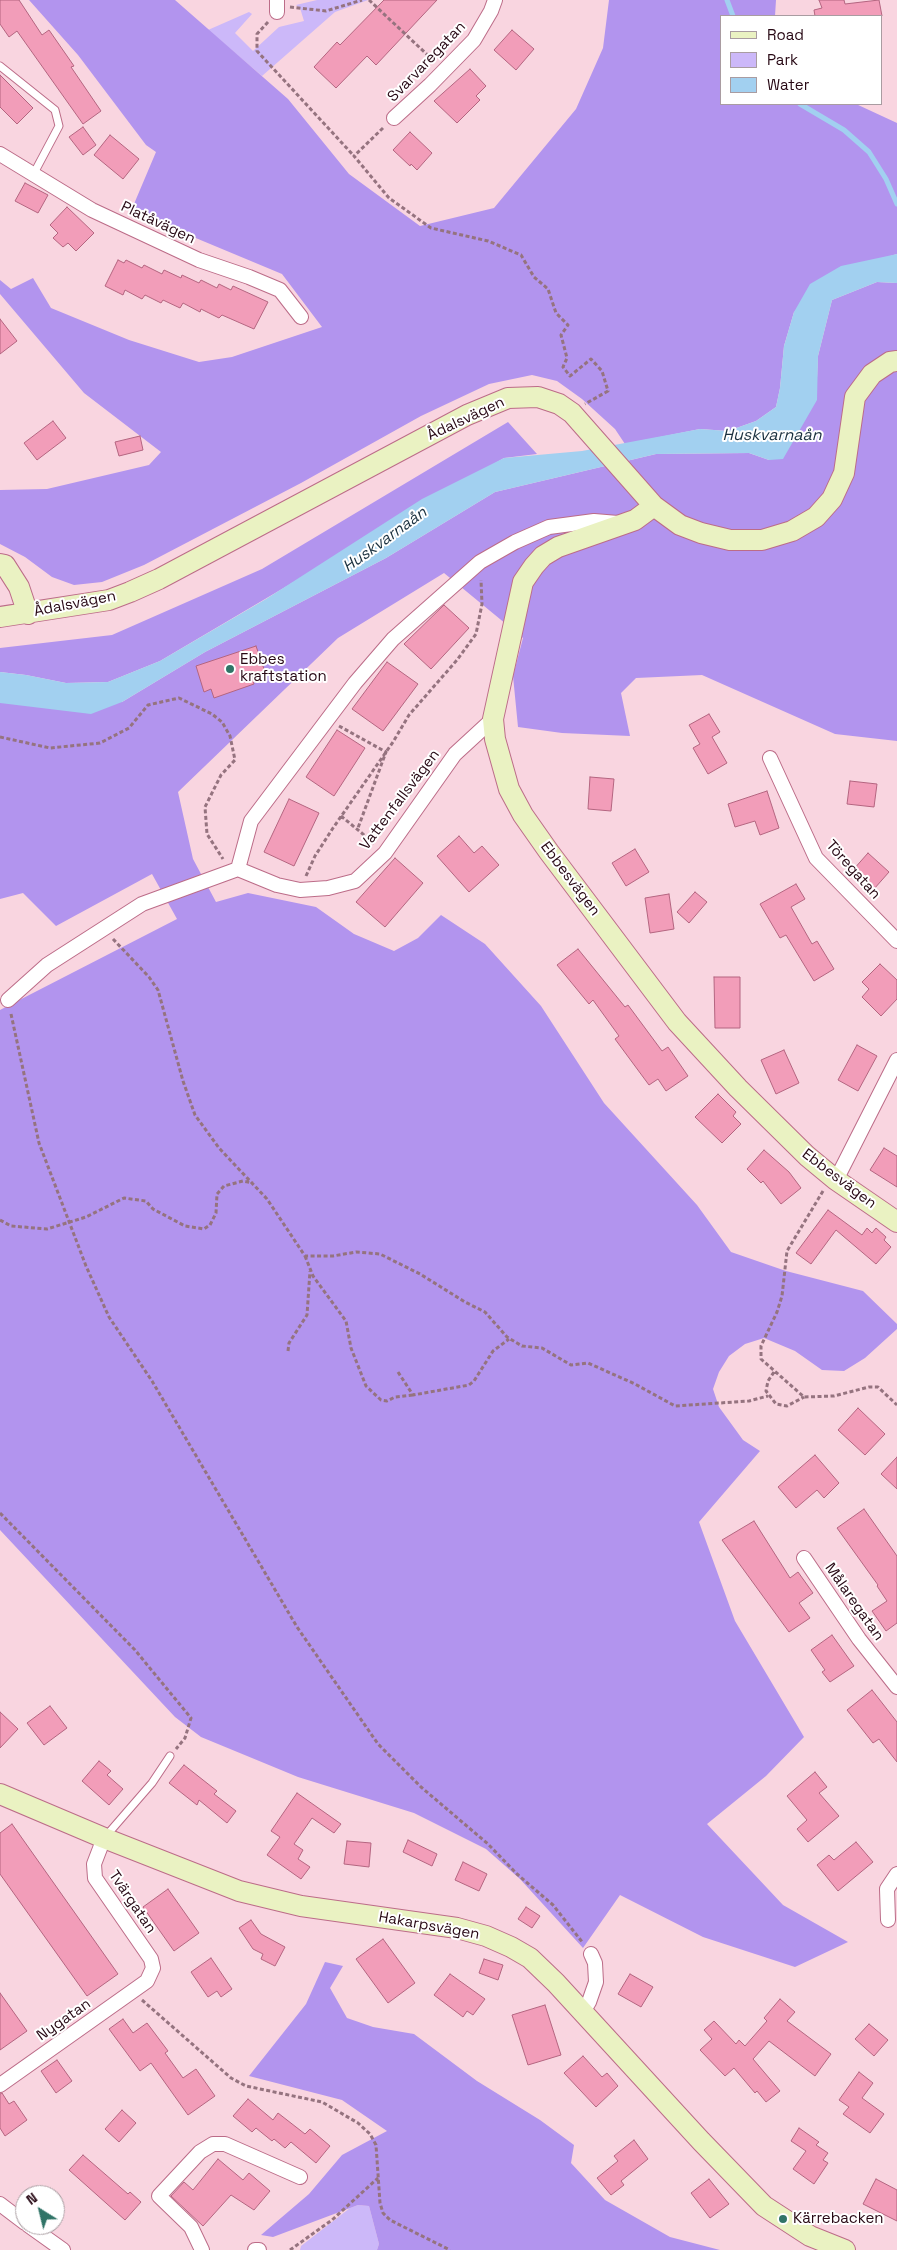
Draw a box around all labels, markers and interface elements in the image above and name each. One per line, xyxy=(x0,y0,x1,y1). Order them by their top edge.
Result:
legend xyxy=(720,15,882,105)
street label: Svarvaregatan xyxy=(384,18,470,106)
text: Road xyxy=(767,25,804,44)
text: Park xyxy=(767,50,798,69)
text: Water xyxy=(767,75,809,94)
street label: Platåvägen xyxy=(118,198,198,248)
street label: Ådalsvägen xyxy=(425,393,507,445)
water label: Huskvarnaån xyxy=(723,426,821,446)
water label: Huskvarnaån xyxy=(339,503,431,577)
street label: Ådalsvägen xyxy=(33,587,117,621)
place label: Ebbes kraftstation xyxy=(240,651,327,686)
marker: Ebbes kraftstation xyxy=(224,663,236,675)
street label: Vattenfallsvägen xyxy=(356,746,444,854)
street label: Töregatan xyxy=(822,837,884,903)
street label: Ebbesvägen xyxy=(536,838,604,920)
street label: Ebbesvägen xyxy=(798,1145,880,1213)
street label: Målaregatan xyxy=(821,1560,887,1644)
street label: Tvärgatan xyxy=(104,1867,160,1937)
street label: Hakarpsvägen xyxy=(377,1908,481,1944)
street label: Nygatan xyxy=(34,1995,94,2045)
north arrow xyxy=(15,2185,65,2235)
text: N xyxy=(23,2189,41,2209)
place label: Kärrebacken xyxy=(793,2210,883,2228)
marker: Kärrebacken xyxy=(777,2213,789,2225)

